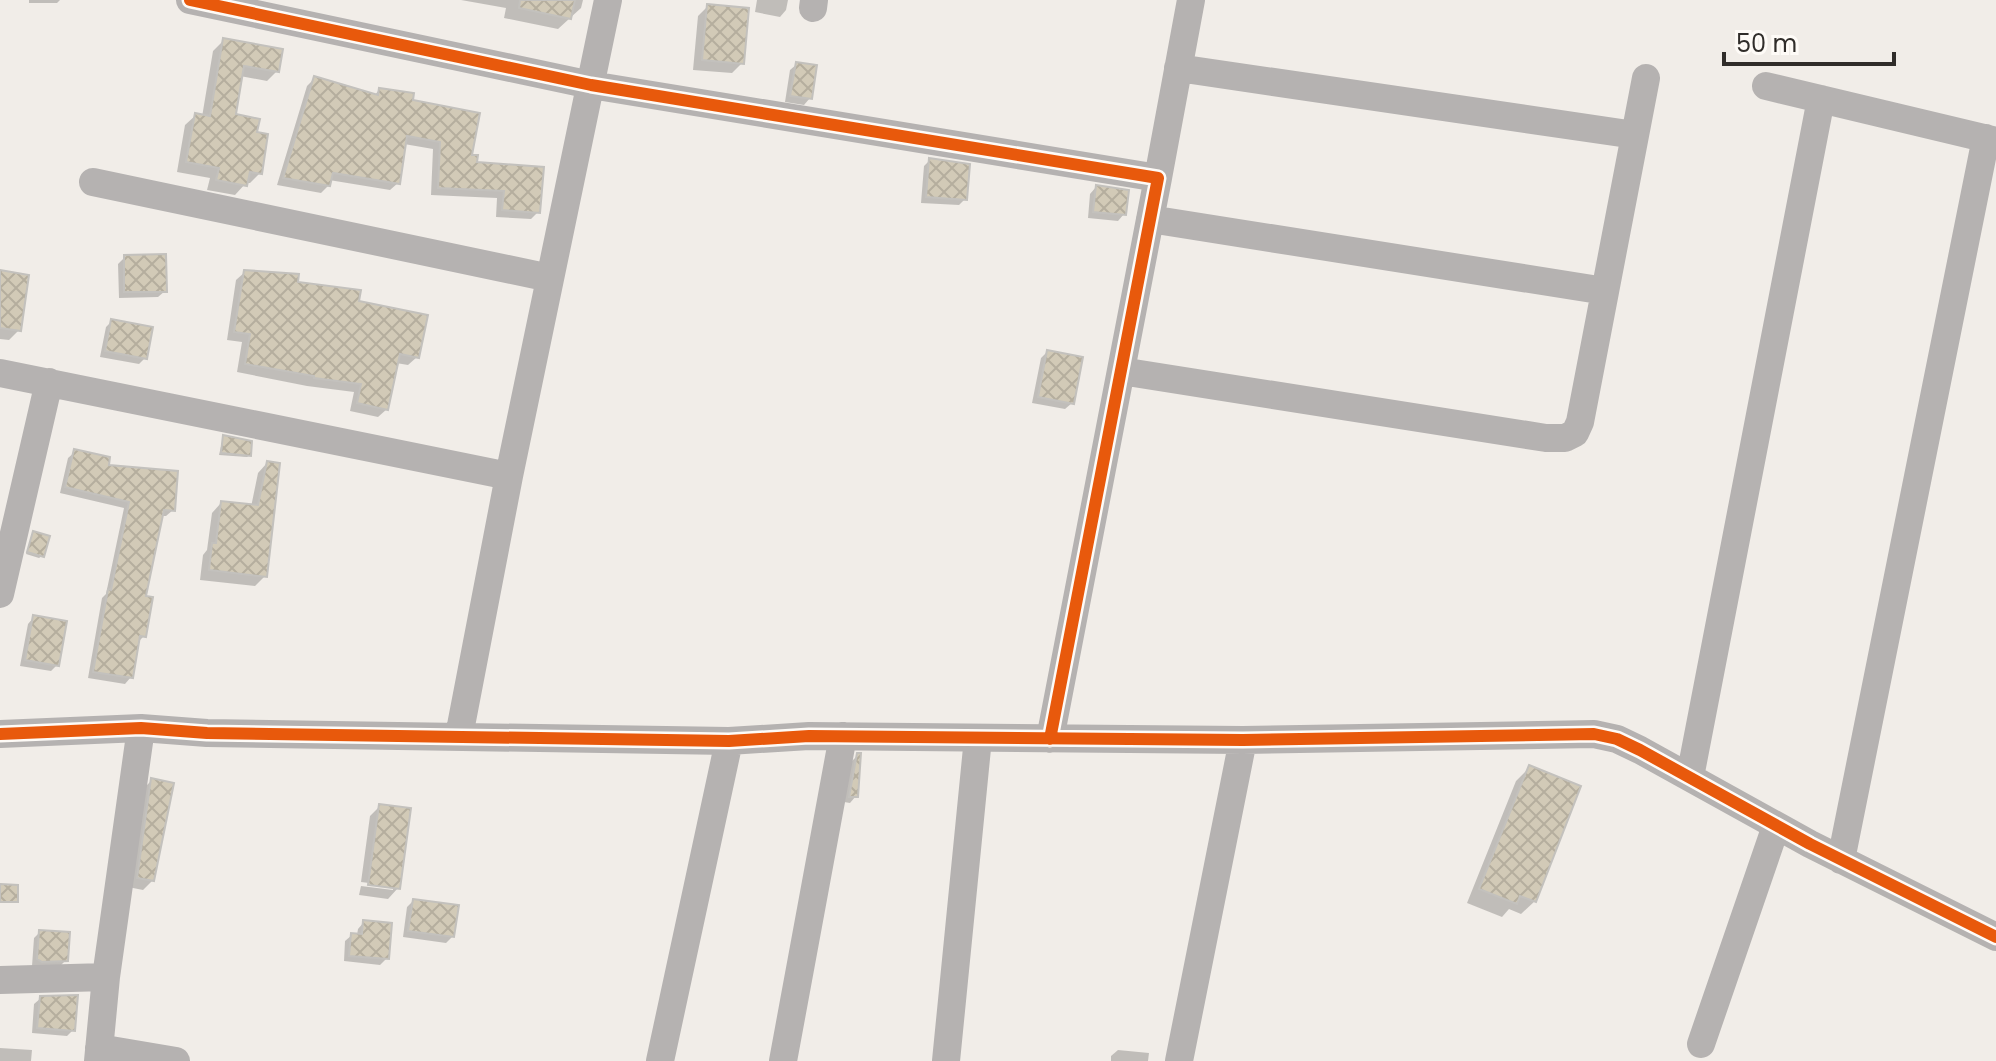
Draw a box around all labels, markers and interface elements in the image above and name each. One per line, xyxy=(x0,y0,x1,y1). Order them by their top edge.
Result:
scale bar xyxy=(1724,16,1894,66)
text: 50 m xyxy=(1736,27,1797,60)

